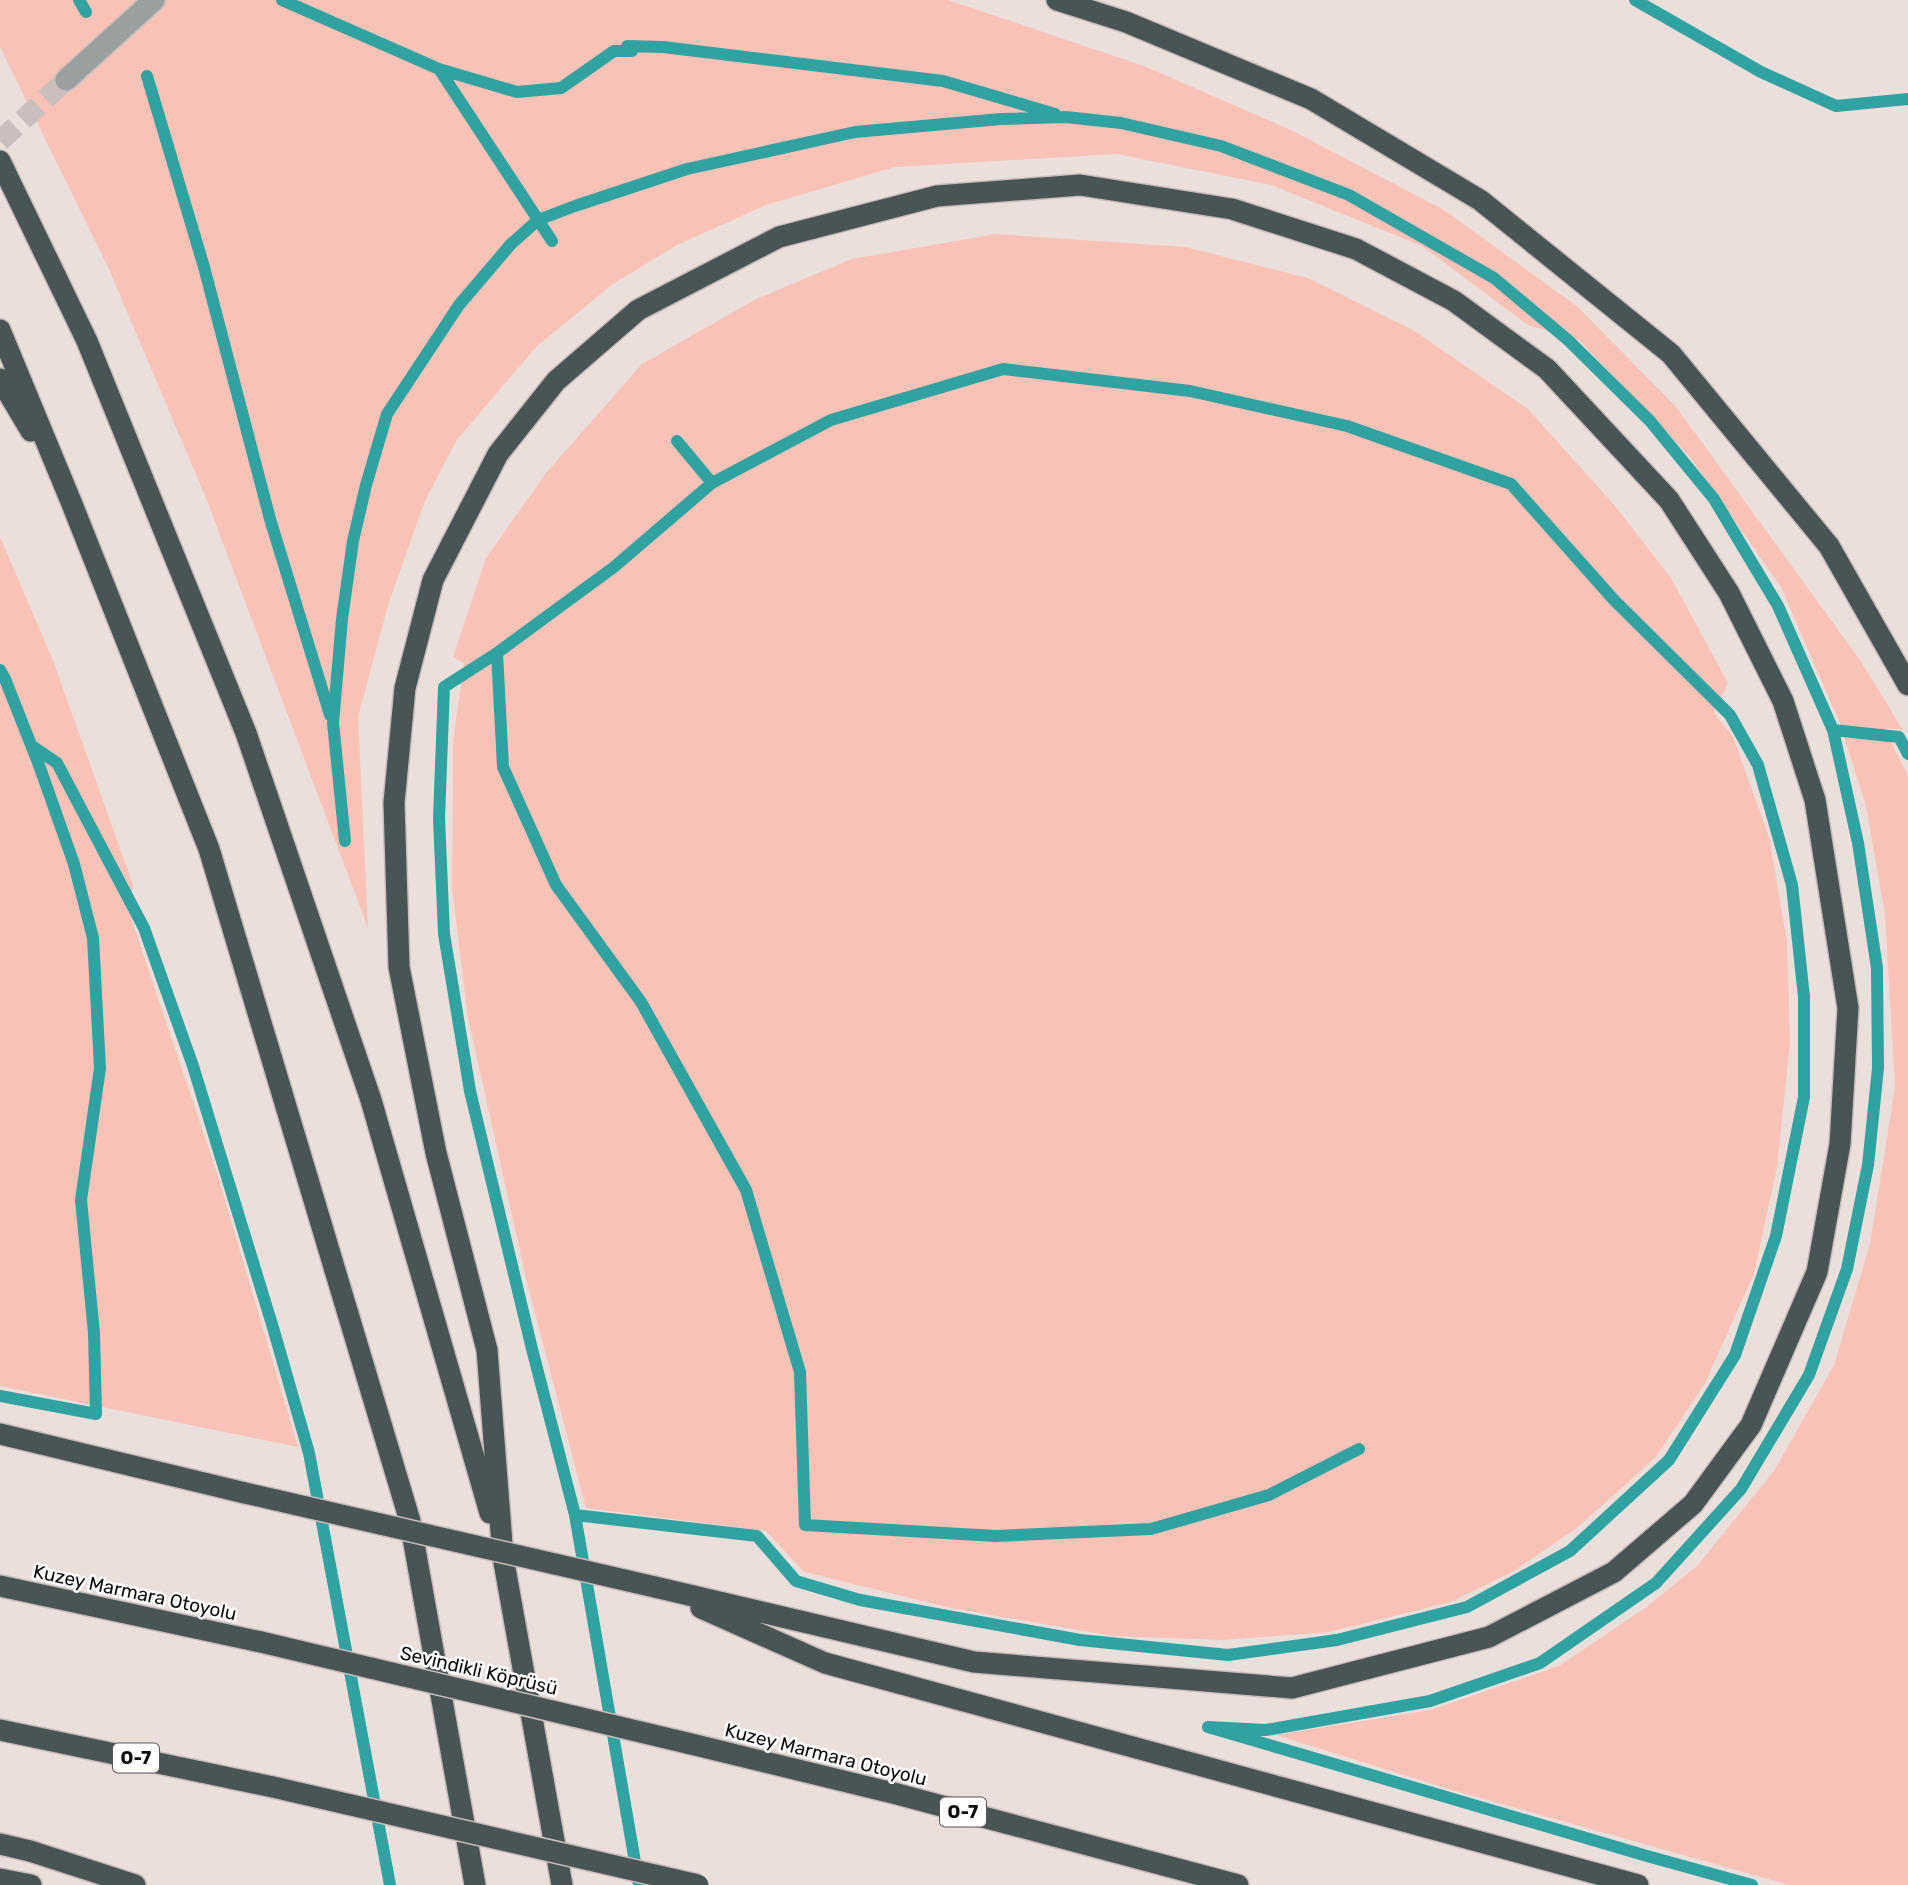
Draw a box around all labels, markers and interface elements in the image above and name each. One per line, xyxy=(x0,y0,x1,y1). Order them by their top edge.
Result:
street label: Kuzey Marmara Otoyolu xyxy=(31,1560,239,1625)
street label: Sevindikli Köprüsü xyxy=(398,1641,560,1700)
street label: Kuzey Marmara Otoyolu xyxy=(723,1718,929,1791)
road number: O-7 xyxy=(113,1744,159,1772)
road number: O-7 xyxy=(940,1798,986,1826)

